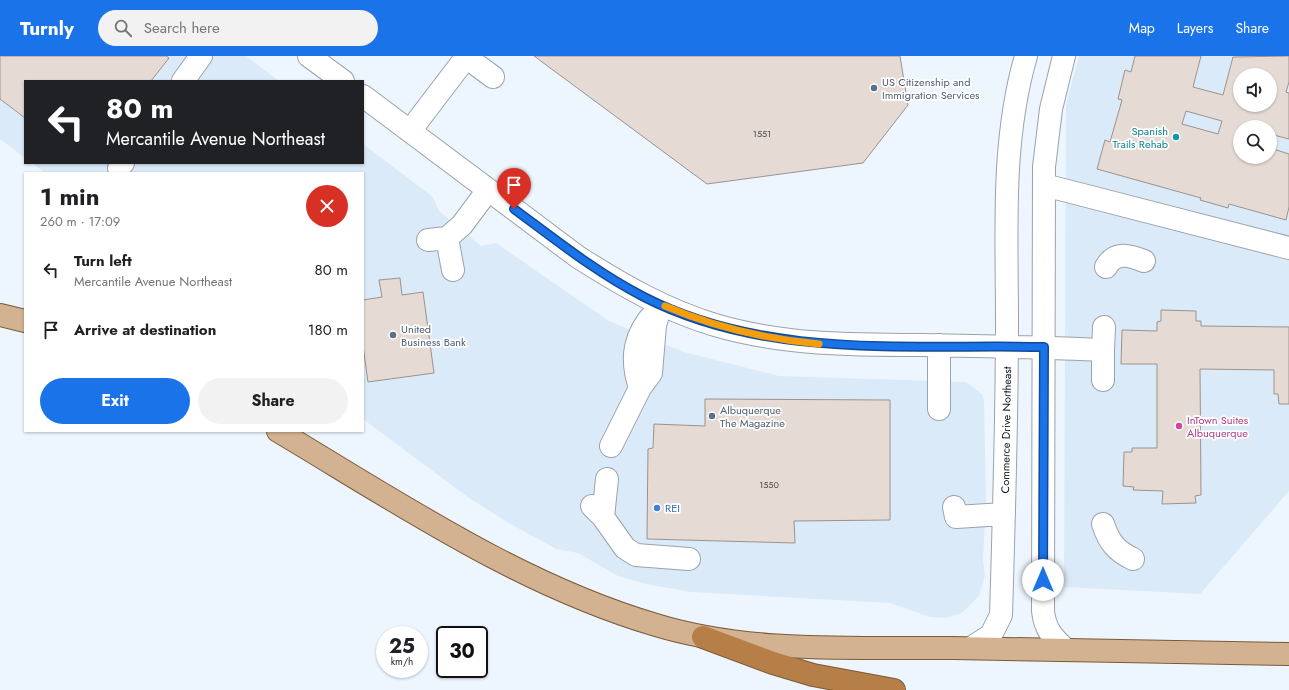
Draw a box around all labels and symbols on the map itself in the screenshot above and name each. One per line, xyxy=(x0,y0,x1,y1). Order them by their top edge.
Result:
place label: US Citizenship and Immigration Services xyxy=(882,74,980,103)
marker: US Citizenship and Immigration Services xyxy=(869,83,879,93)
place label: Spanish Trails Rehab xyxy=(1112,123,1168,152)
house number: 1551 xyxy=(753,127,771,140)
marker: Spanish Trails Rehab xyxy=(1171,132,1181,142)
pin xyxy=(497,168,531,209)
place label: United Business Bank xyxy=(401,321,466,350)
marker: United Business Bank xyxy=(388,330,398,340)
street label: Commerce Drive Northeast xyxy=(997,366,1015,493)
place label: Albuquerque The Magazine xyxy=(720,402,785,431)
marker: Albuquerque The Magazine xyxy=(707,411,717,421)
place label: InTown Suites Albuquerque xyxy=(1187,412,1249,441)
marker: InTown Suites Albuquerque xyxy=(1174,421,1184,431)
house number: 1550 xyxy=(759,478,779,491)
place label: REI xyxy=(665,500,680,516)
marker: REI xyxy=(652,503,662,513)
position arrow xyxy=(1022,559,1064,601)
speed limit sign: 30 xyxy=(436,626,488,678)

